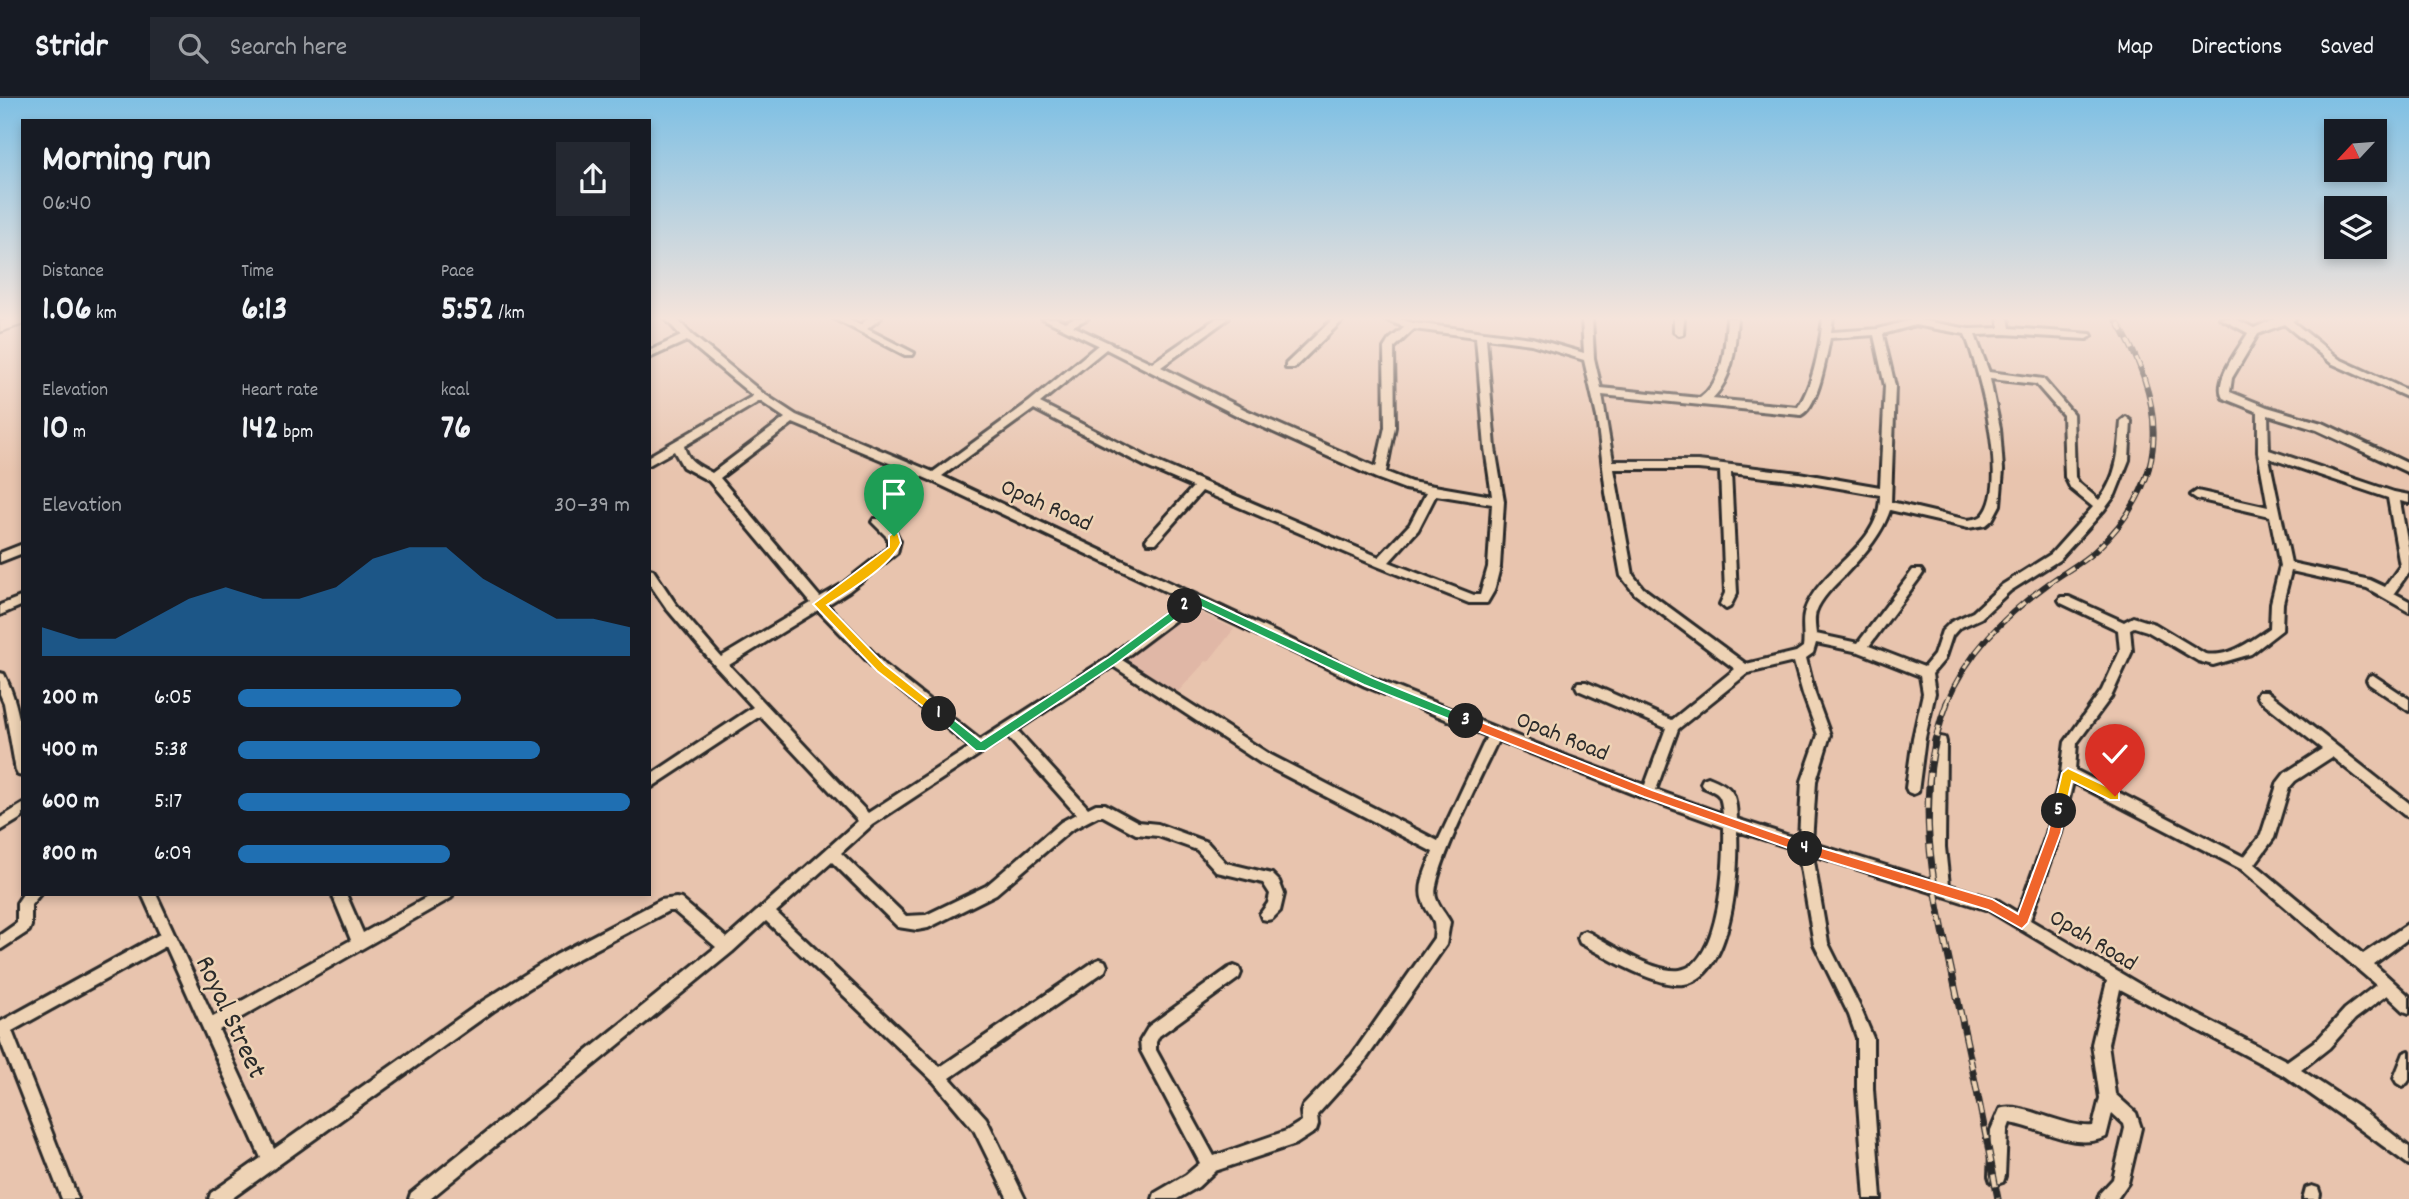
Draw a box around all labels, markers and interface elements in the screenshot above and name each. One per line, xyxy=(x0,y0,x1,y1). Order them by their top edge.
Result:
search box xyxy=(150,17,640,80)
text: Stridr xyxy=(35,25,108,72)
icon: search xyxy=(174,29,212,67)
text: Search here xyxy=(230,30,347,67)
text: Map xyxy=(2117,31,2153,65)
text: Directions xyxy=(2191,31,2282,65)
text: Saved xyxy=(2320,31,2374,65)
north arrow xyxy=(2324,119,2387,182)
map controls xyxy=(2324,119,2387,259)
text: Morning run xyxy=(42,134,211,189)
button: share xyxy=(556,142,630,216)
text: 06:40 xyxy=(42,188,92,221)
button: layers xyxy=(2324,196,2387,259)
text: Distance xyxy=(42,259,104,286)
text: Time xyxy=(241,259,274,286)
text: Pace xyxy=(441,259,474,286)
text: 1.06 xyxy=(42,286,92,336)
text: 6:13 xyxy=(241,286,288,336)
text: 5:52 xyxy=(441,286,494,336)
text: km xyxy=(92,301,117,328)
text: /km xyxy=(494,301,525,328)
text: Elevation xyxy=(42,378,108,405)
text: Heart rate xyxy=(241,378,318,405)
text: kcal xyxy=(441,378,470,405)
text: 10 xyxy=(42,405,69,455)
text: 142 xyxy=(241,405,279,455)
text: 76 xyxy=(441,405,471,455)
text: m xyxy=(69,420,86,447)
text: bpm xyxy=(279,420,313,447)
pin xyxy=(864,464,924,536)
street label: Opah Road xyxy=(994,471,1097,542)
icon: arrive xyxy=(875,475,913,513)
text: Elevation xyxy=(42,490,122,523)
text: 30–39 m xyxy=(554,490,630,523)
pin: 2 xyxy=(1168,588,1202,624)
text: 2 xyxy=(1180,592,1189,619)
text: 200 m xyxy=(42,682,98,715)
text: 6:05 xyxy=(154,682,192,715)
pin: 1 xyxy=(922,696,956,732)
text: 1 xyxy=(936,700,941,727)
pin: 3 xyxy=(1448,704,1484,738)
street label: Opah Road xyxy=(1510,704,1613,772)
text: 3 xyxy=(1461,707,1470,734)
pin xyxy=(2085,724,2145,796)
text: 400 m xyxy=(42,734,98,767)
text: 5:38 xyxy=(154,734,188,767)
icon: check xyxy=(2096,735,2134,773)
text: 600 m xyxy=(42,786,99,819)
text: 5:17 xyxy=(154,786,182,819)
pin: 5 xyxy=(2042,794,2076,828)
text: 5 xyxy=(2054,797,2063,824)
pin: 4 xyxy=(1787,832,1822,866)
text: 4 xyxy=(1801,835,1808,862)
text: 800 m xyxy=(42,838,97,871)
text: 6:09 xyxy=(154,838,192,871)
street label: Opah Road xyxy=(2042,902,2143,981)
street label: Royal Street xyxy=(183,950,274,1086)

